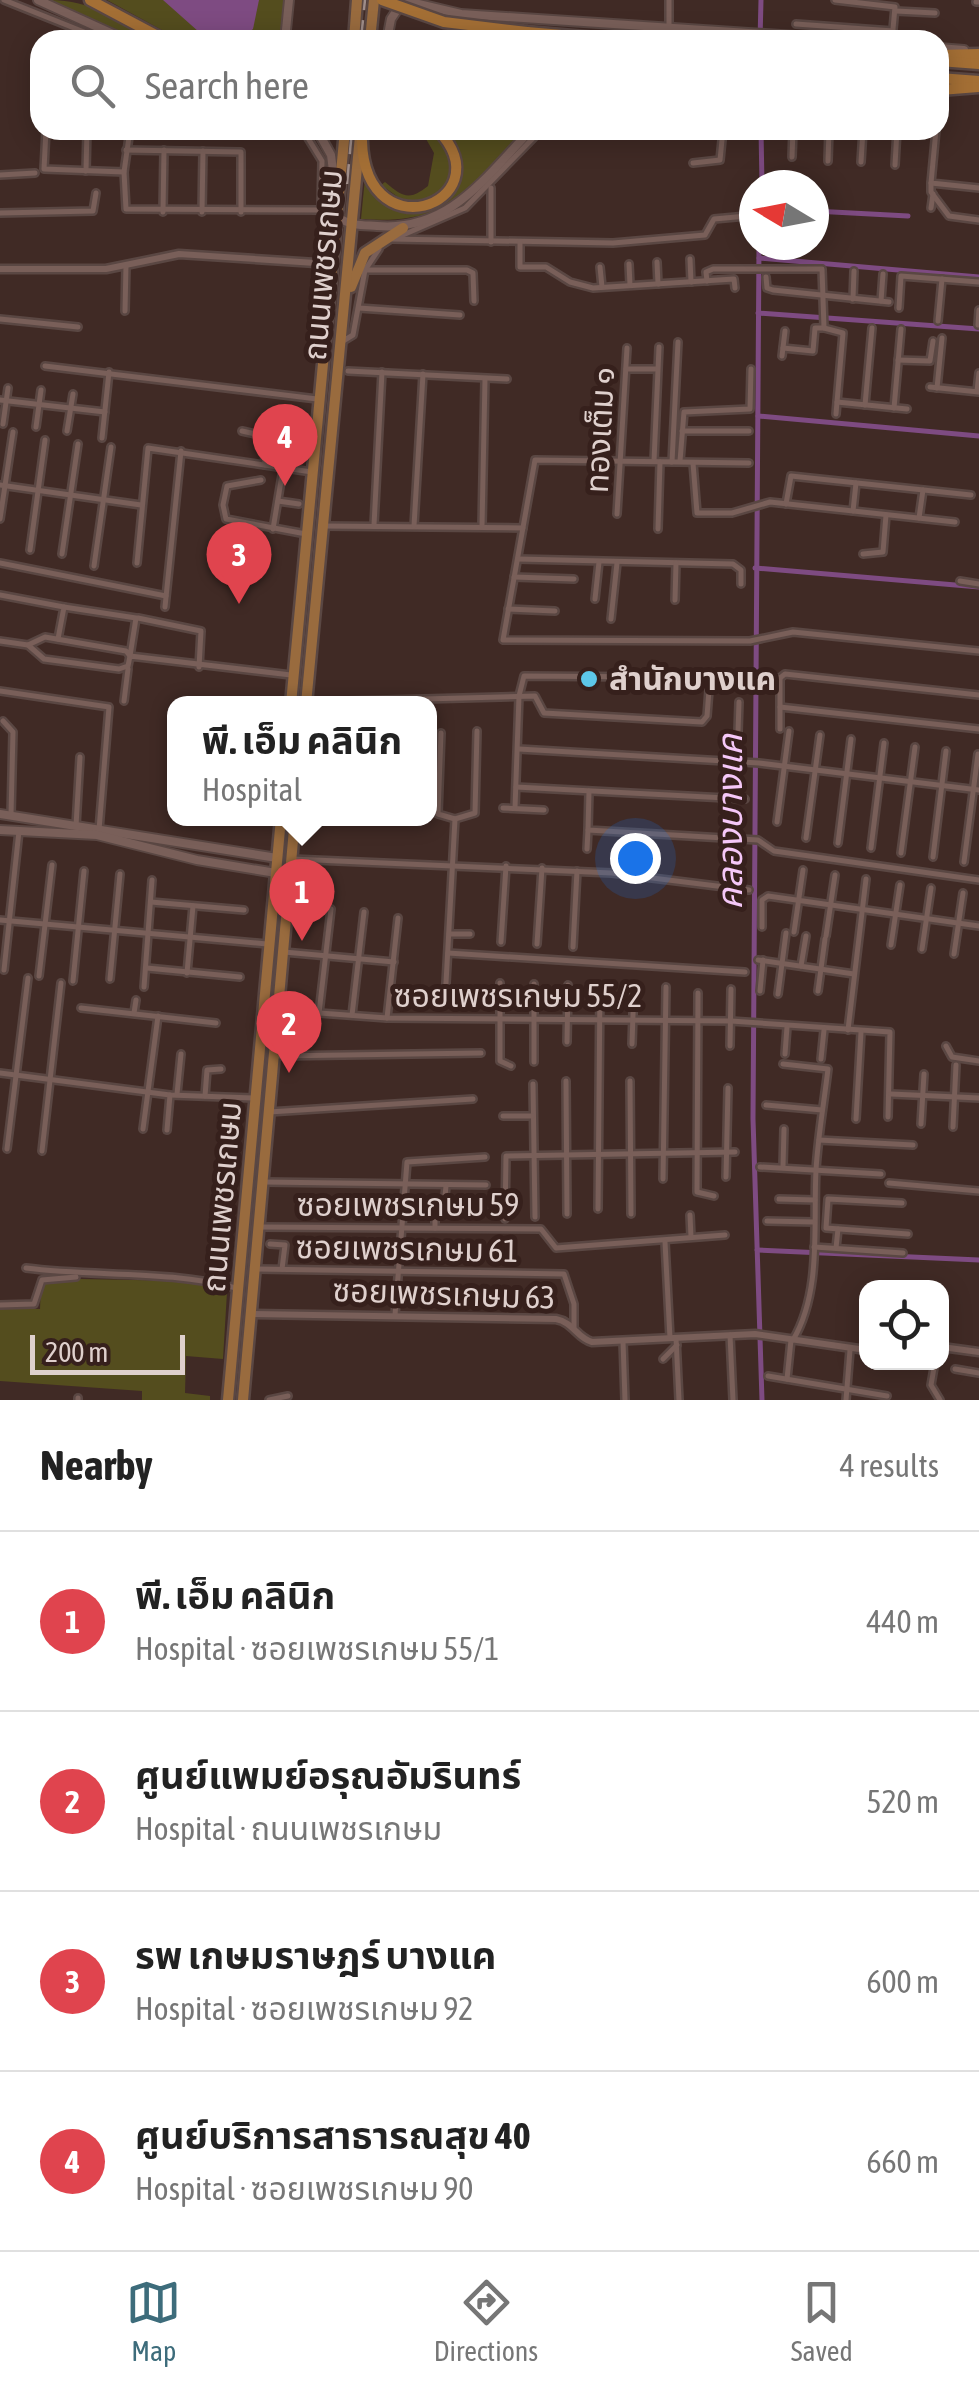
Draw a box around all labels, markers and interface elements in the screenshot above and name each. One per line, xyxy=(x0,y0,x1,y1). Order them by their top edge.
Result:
search box xyxy=(30,30,949,140)
icon: search xyxy=(65,58,120,113)
text: Search here xyxy=(145,64,309,107)
street label: ถนนเพชรเกษม xyxy=(296,168,349,362)
north arrow xyxy=(739,170,829,260)
street label: ทองเต็ม ๑ xyxy=(578,366,621,494)
pin: 4 xyxy=(252,404,318,486)
pin: 3 xyxy=(206,522,272,604)
place label: สำนักบางแค xyxy=(609,660,776,697)
marker: สำนักบางแค xyxy=(578,668,600,690)
popup xyxy=(167,696,437,826)
text: พี. เอ็ม คลินิก xyxy=(202,719,402,762)
water label: คลองบางแค xyxy=(709,733,749,910)
text: Hospital xyxy=(202,771,302,808)
your location xyxy=(610,833,661,884)
pin: 1 xyxy=(270,858,334,941)
street label: ซอยเพชรเกษม 55/2 xyxy=(394,977,642,1014)
pin: 2 xyxy=(256,990,322,1073)
street label: ถนนเพชรเกษม xyxy=(195,1100,248,1294)
street label: ซอยเพชรเกษม 59 xyxy=(297,1186,519,1223)
street label: ซอยเพชรเกษม 61 xyxy=(295,1228,519,1269)
street label: ซอยเพชรเกษม 63 xyxy=(332,1271,556,1316)
map controls xyxy=(859,1280,949,1370)
button: locate xyxy=(859,1280,949,1370)
scale bar xyxy=(30,1330,185,1374)
text: 200 m xyxy=(45,1336,108,1368)
text: Nearby xyxy=(40,1441,153,1489)
text: 4 results xyxy=(840,1447,939,1484)
text: พี. เอ็ม คลินิก xyxy=(135,1574,335,1617)
text: 1 xyxy=(65,1603,80,1640)
text: 440 m xyxy=(866,1603,939,1640)
text: Hospital · ซอยเพชรเกษม 55/1 xyxy=(135,1630,499,1667)
text: ศูนย์แพมย์อรุณอัมรินทร์ xyxy=(135,1754,521,1797)
text: 2 xyxy=(65,1783,80,1820)
text: 520 m xyxy=(866,1783,939,1820)
text: Hospital · ถนนเพชรเกษม xyxy=(135,1810,442,1847)
text: รพ เกษมราษฎร์ บางแค xyxy=(135,1934,496,1977)
text: 3 xyxy=(65,1963,80,2000)
text: 600 m xyxy=(866,1963,939,2000)
text: Hospital · ซอยเพชรเกษม 92 xyxy=(135,1990,473,2027)
text: ศูนย์บริการสาธารณสุข 40 xyxy=(135,2114,531,2157)
text: 4 xyxy=(65,2143,80,2180)
text: 660 m xyxy=(866,2143,939,2180)
text: Hospital · ซอยเพชรเกษม 90 xyxy=(135,2170,473,2207)
tab: Map xyxy=(126,2275,181,2367)
tab: Directions xyxy=(434,2275,538,2367)
tab: Saved xyxy=(791,2275,853,2367)

